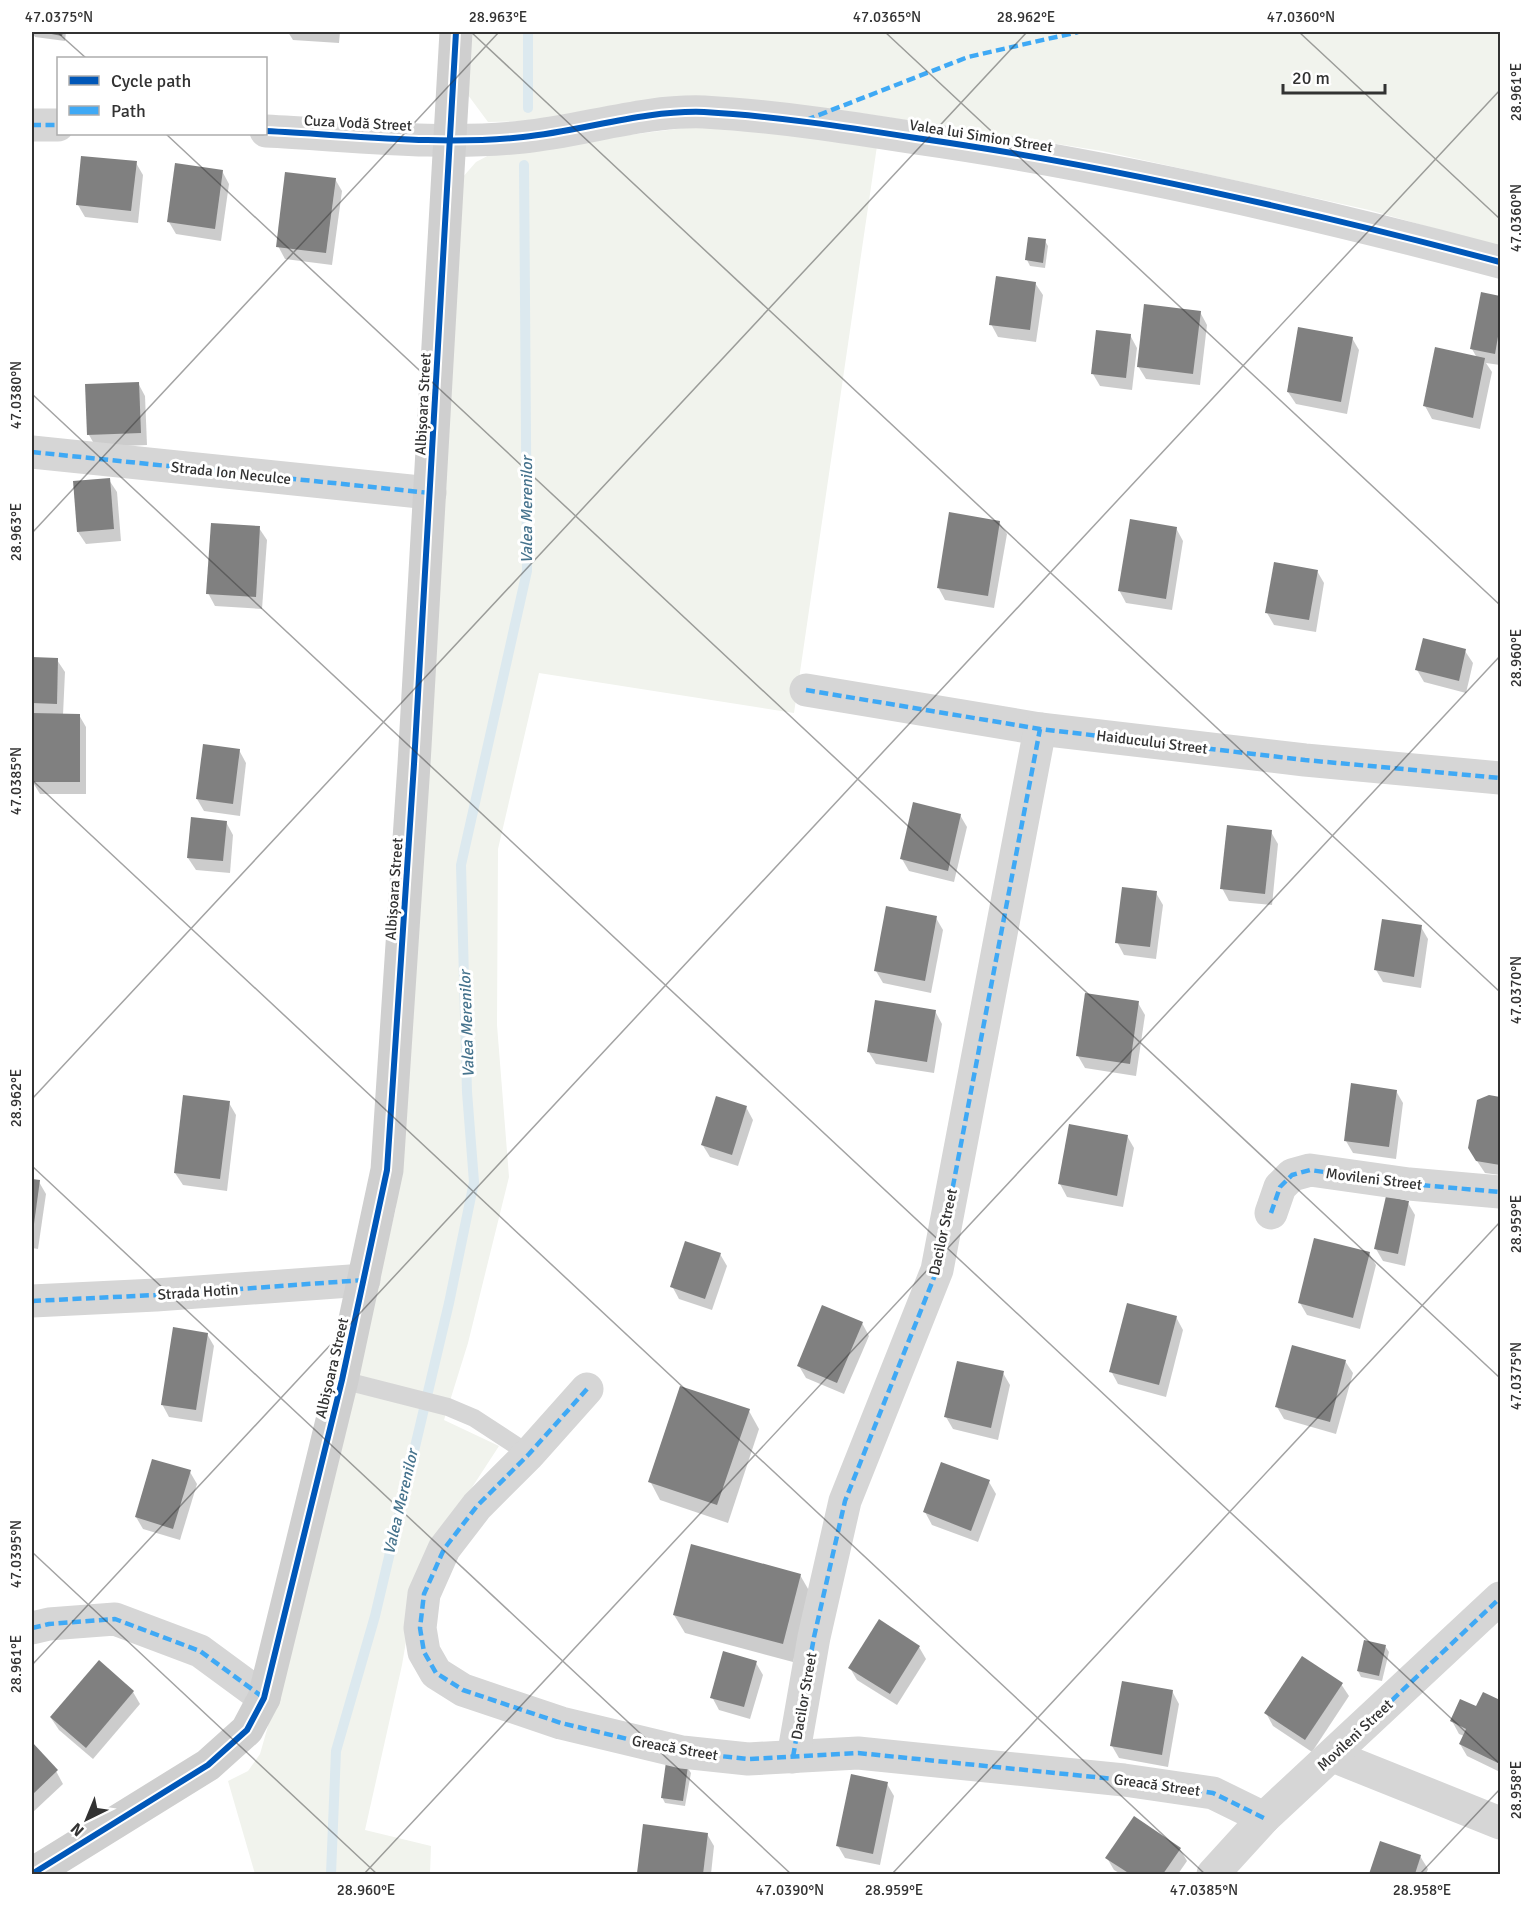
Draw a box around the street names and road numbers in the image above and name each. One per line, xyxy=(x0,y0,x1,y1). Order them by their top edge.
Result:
street label: Cuza Vodă Street xyxy=(303,111,413,135)
street label: Valea lui Simion Street xyxy=(908,116,1054,156)
street label: Albișoara Street xyxy=(411,352,435,456)
street label: Strada Ion Neculce xyxy=(170,458,292,488)
street label: Haiducului Street xyxy=(1095,726,1209,758)
street label: Albișoara Street xyxy=(381,837,407,941)
street label: Movileni Street xyxy=(1325,1164,1423,1194)
street label: Dacilor Street xyxy=(925,1187,961,1277)
street label: Strada Hotin xyxy=(157,1280,239,1304)
street label: Albișoara Street xyxy=(312,1316,352,1420)
street label: Dacilor Street xyxy=(787,1651,821,1741)
street label: Movileni Street xyxy=(1313,1695,1397,1775)
street label: Greacă Street xyxy=(631,1732,719,1764)
street label: Greacă Street xyxy=(1113,1770,1201,1800)

